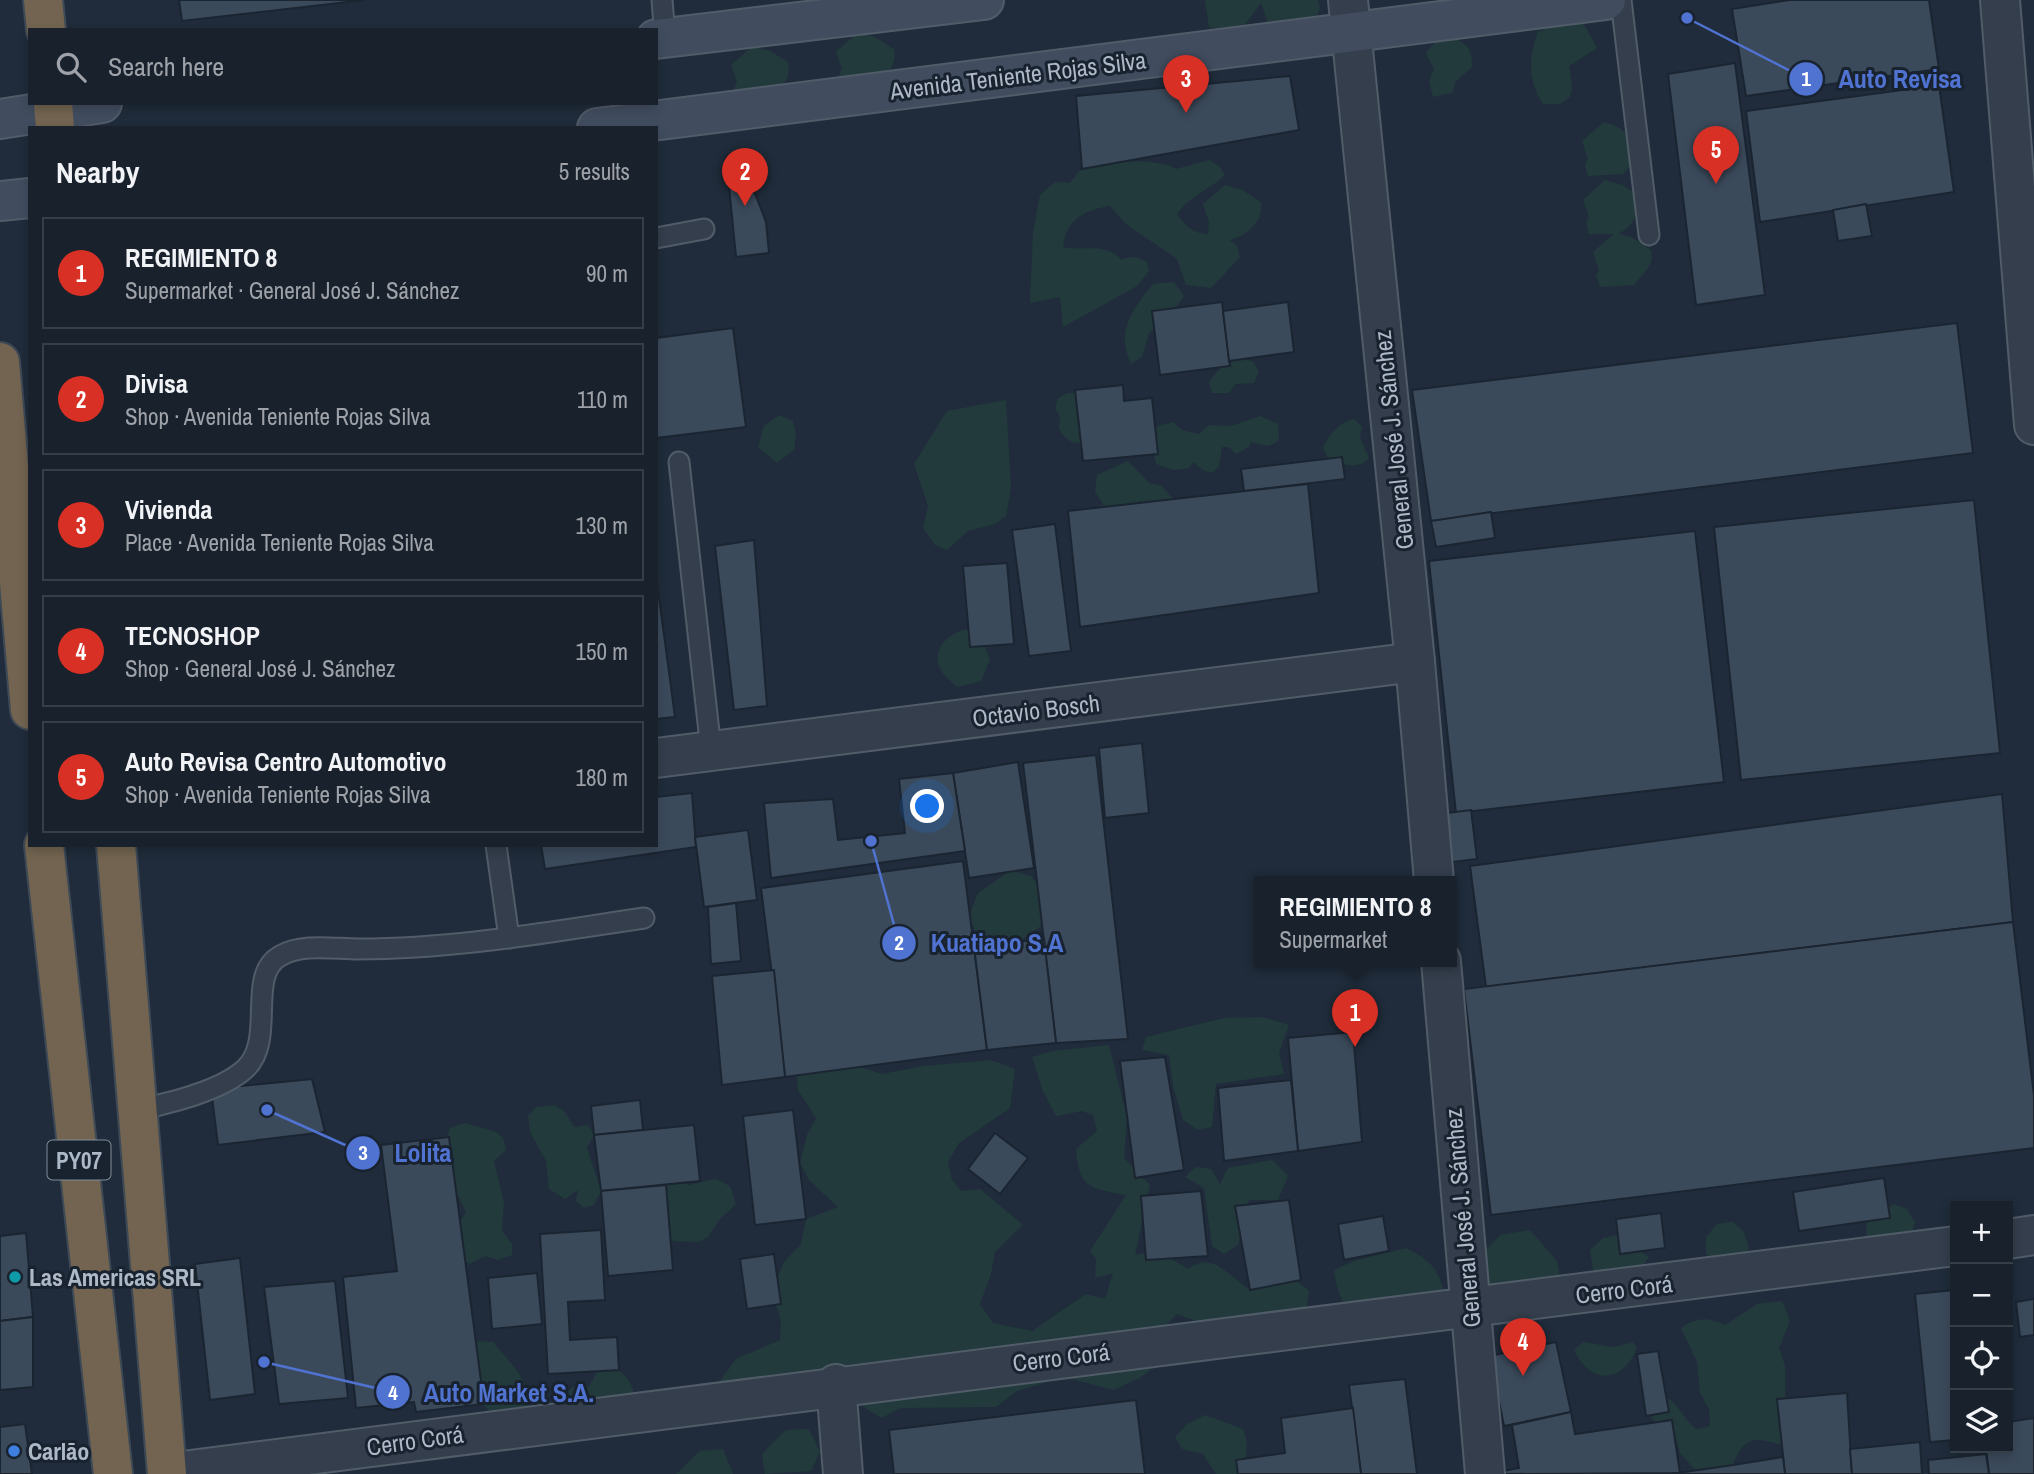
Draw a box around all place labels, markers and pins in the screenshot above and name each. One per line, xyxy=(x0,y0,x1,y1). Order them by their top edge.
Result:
pin: 3 xyxy=(1163,55,1209,113)
callout: Auto Revisa xyxy=(1789,55,1975,102)
pin: 5 xyxy=(1693,126,1739,184)
pin: 2 xyxy=(722,148,768,206)
callout: Kuatiapo S.A xyxy=(882,919,1078,966)
pin: 1 xyxy=(1332,989,1378,1047)
callout: Lolita xyxy=(346,1129,466,1176)
place label: Las Americas SRL xyxy=(29,1261,201,1293)
marker: Las Americas SRL xyxy=(7,1269,23,1285)
pin: 4 xyxy=(1500,1318,1546,1376)
callout: Auto Market S.A. xyxy=(375,1369,609,1416)
place label: Carlāo xyxy=(28,1435,89,1467)
marker: Carlāo xyxy=(6,1443,22,1459)

